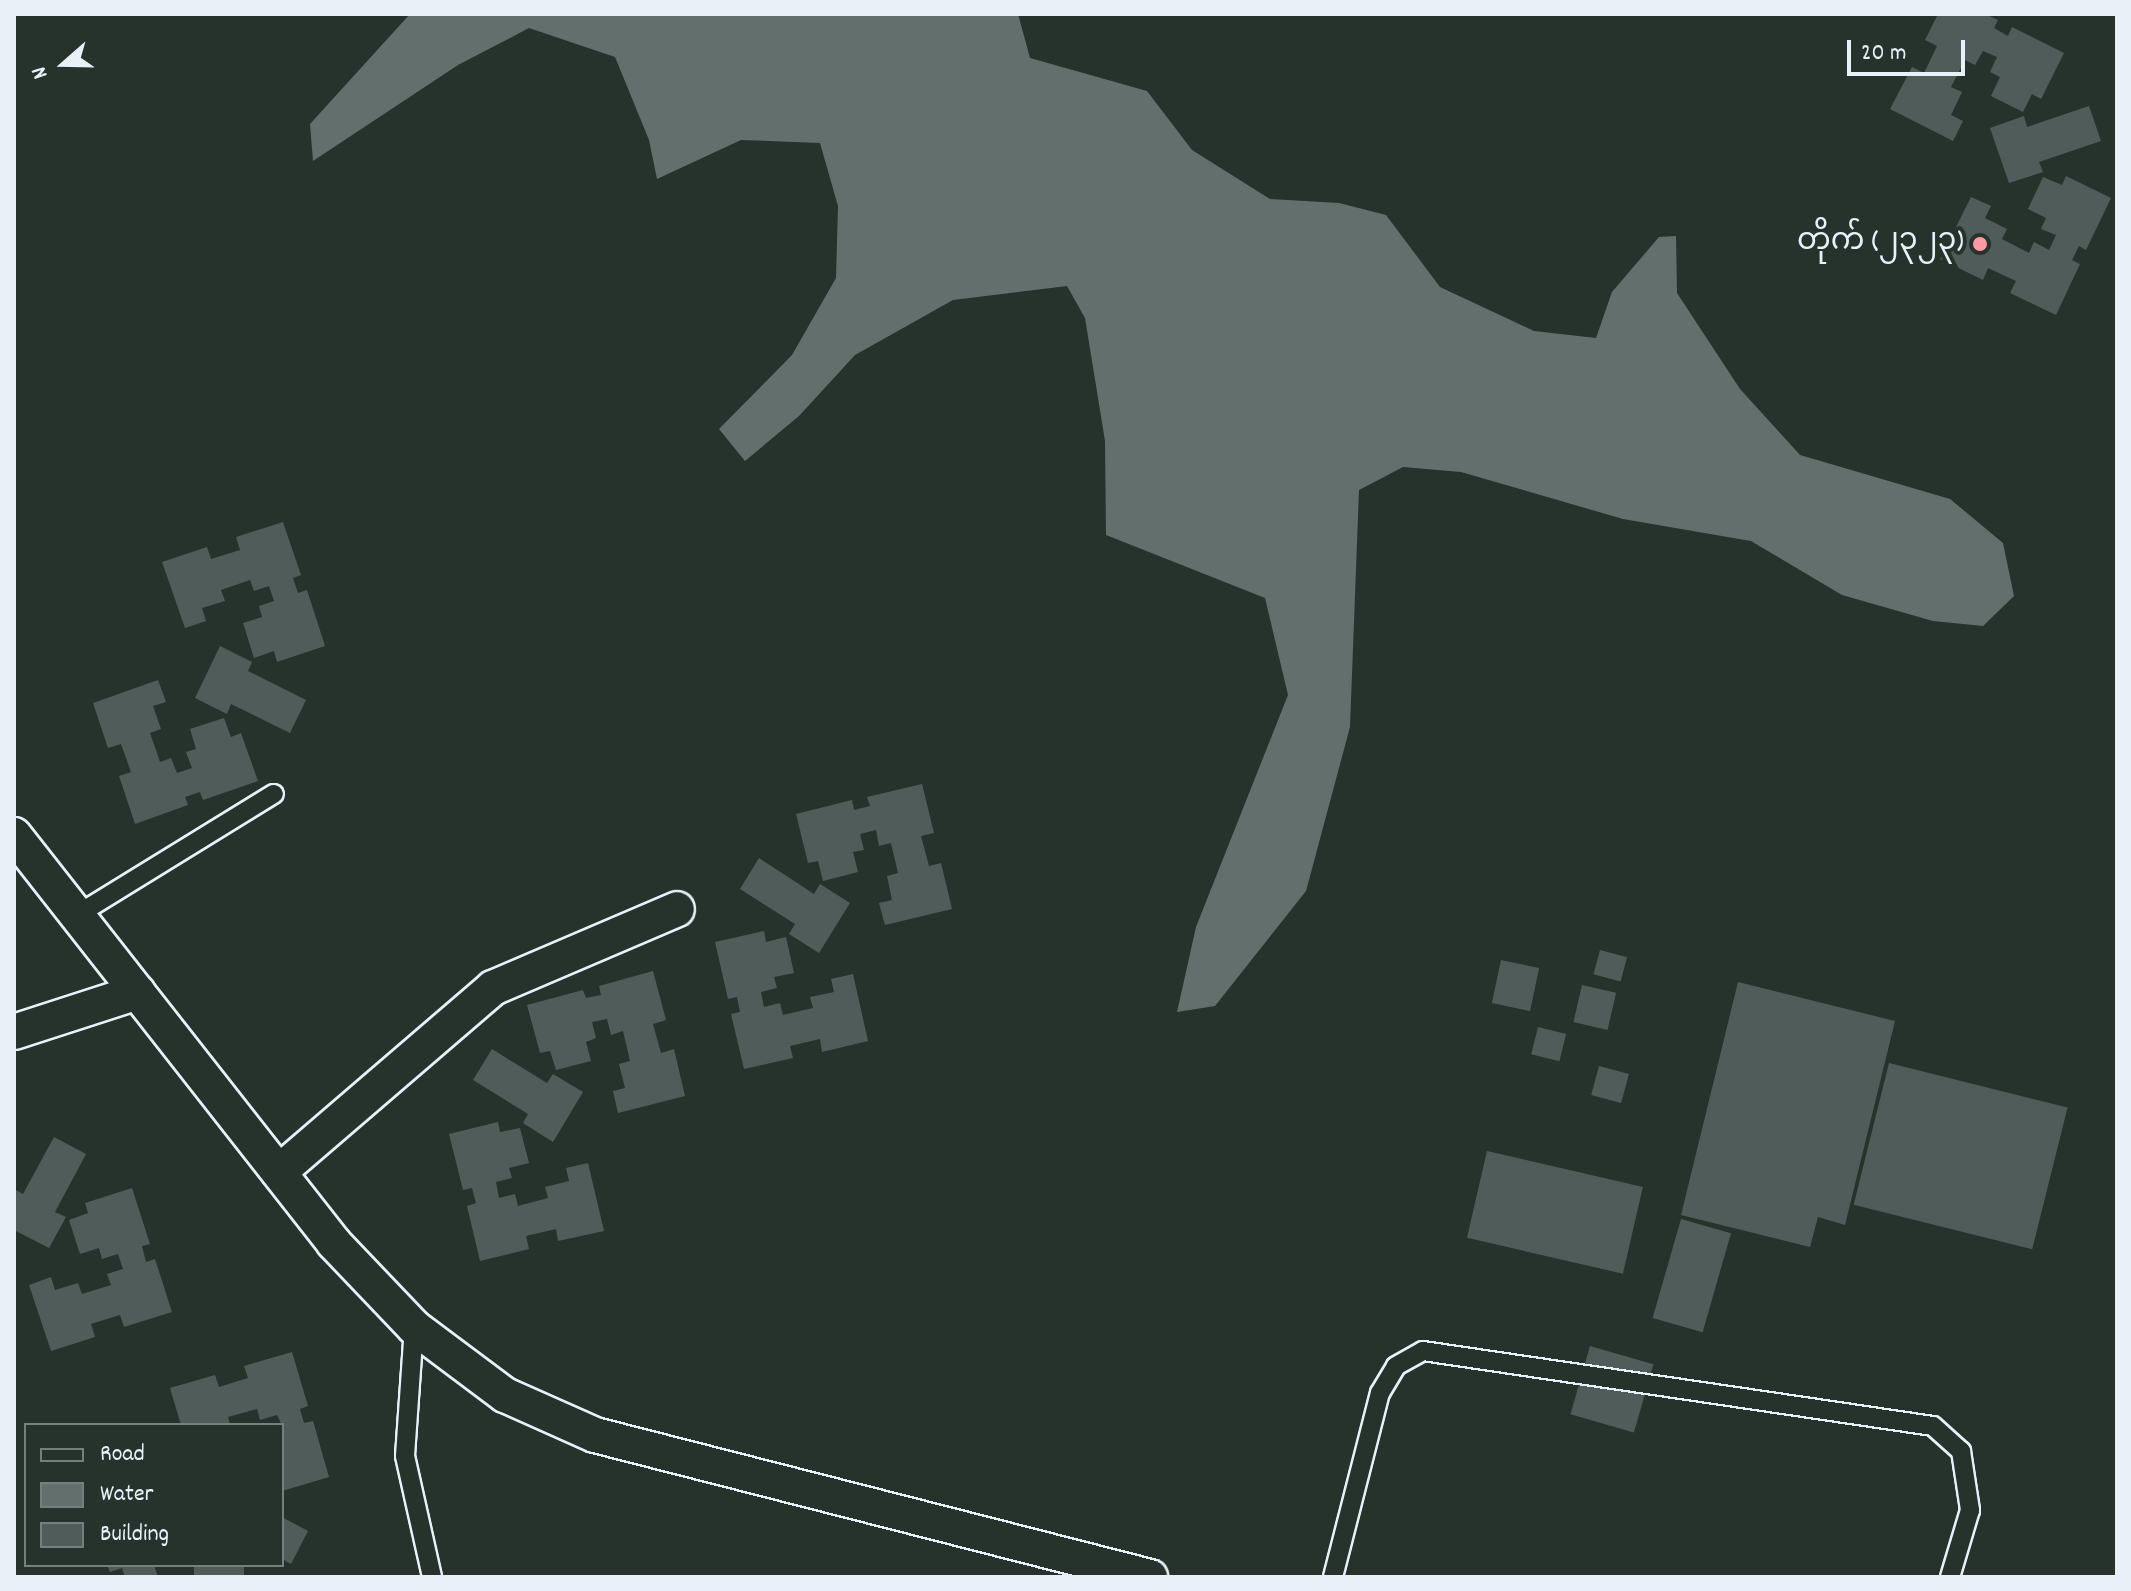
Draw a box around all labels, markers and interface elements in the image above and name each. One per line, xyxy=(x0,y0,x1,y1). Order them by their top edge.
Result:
north arrow xyxy=(24,24,104,104)
scale bar xyxy=(1851,24,1969,74)
text: 20 m xyxy=(1861,37,1907,71)
text: N xyxy=(25,62,57,83)
place label: တိုက် (၂၃၂၃) xyxy=(1797,226,1964,262)
marker: တိုက် (၂၃၂၃) xyxy=(1971,235,1989,253)
legend xyxy=(24,1423,284,1567)
text: Road xyxy=(100,1438,145,1472)
text: Water xyxy=(100,1478,153,1512)
text: Building xyxy=(100,1518,169,1552)

